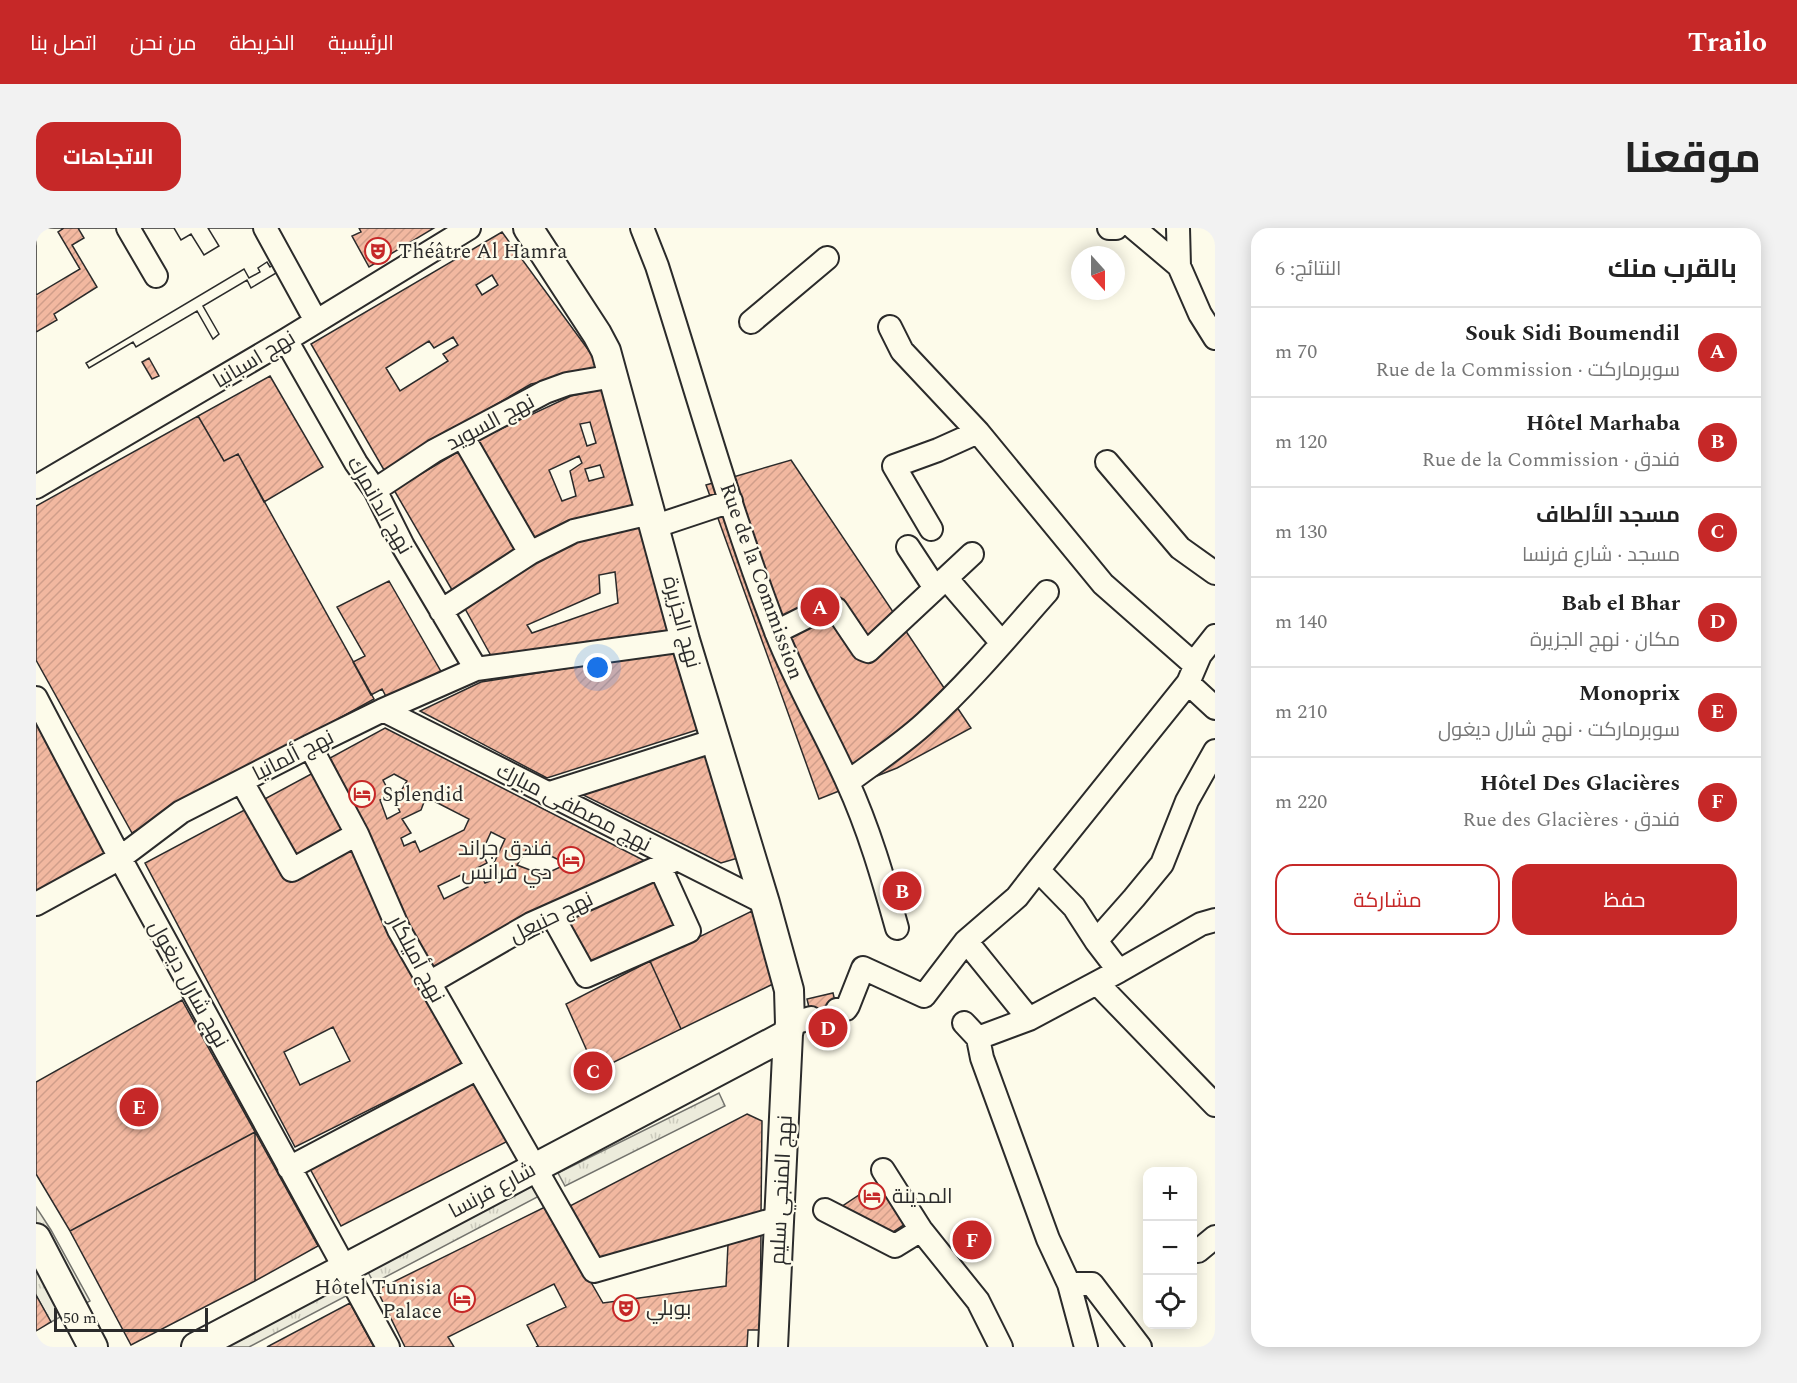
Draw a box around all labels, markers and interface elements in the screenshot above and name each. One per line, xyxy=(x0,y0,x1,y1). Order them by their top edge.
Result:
text: Trailo xyxy=(1688,21,1767,64)
text: اتصل بنا xyxy=(30,28,97,60)
text: من نحن xyxy=(130,28,196,60)
text: الخريطة xyxy=(229,28,295,60)
text: الرئيسية xyxy=(328,28,394,60)
button: الاتجاهات xyxy=(36,122,181,191)
text: موقعنا xyxy=(1624,128,1761,191)
theatre icon: Théâtre Al Hamra xyxy=(363,236,393,266)
place label: Théâtre Al Hamra xyxy=(398,236,568,268)
north arrow xyxy=(1071,246,1125,300)
text: بالقرب منك xyxy=(1608,249,1737,289)
text: النتائج: 6 xyxy=(1275,254,1341,284)
text: Souk Sidi Boumendil xyxy=(1465,317,1680,350)
street label: نهج اسبانيا xyxy=(207,323,302,397)
text: 70 m xyxy=(1275,337,1317,367)
text: A xyxy=(1710,337,1725,367)
text: سوبرماركت · Rue de la Commission xyxy=(1375,355,1680,385)
street label: نهج السويد xyxy=(440,386,541,460)
text: Hôtel Marhaba xyxy=(1526,407,1680,440)
text: 120 m xyxy=(1275,427,1327,457)
text: B xyxy=(1710,427,1725,457)
text: فندق · Rue de la Commission xyxy=(1422,445,1680,475)
street label: نهج الدانمرك xyxy=(338,450,420,561)
street label: Rue de la Commission xyxy=(711,479,812,684)
text: مسجد الألطاف xyxy=(1536,499,1680,532)
text: 130 m xyxy=(1275,517,1327,547)
text: C xyxy=(1710,517,1725,547)
text: مسجد · شارع فرنسا xyxy=(1522,540,1680,570)
street label: نهج الجزيرة xyxy=(653,573,709,672)
pin: A xyxy=(800,584,840,629)
text: Bab el Bhar xyxy=(1561,587,1680,620)
text: 140 m xyxy=(1275,607,1327,637)
text: D xyxy=(1709,607,1726,637)
text: مكان · نهج الجزيرة xyxy=(1530,625,1680,655)
your location xyxy=(583,653,612,682)
text: Monoprix xyxy=(1579,677,1680,710)
text: 210 m xyxy=(1275,697,1327,727)
text: E xyxy=(1711,697,1724,727)
text: سوبرماركت · نهج شارل ديغول xyxy=(1438,715,1680,745)
street label: نهج ألمانيا xyxy=(247,722,340,790)
street label: نهج مصطفى مبارك xyxy=(490,755,657,861)
text: Hôtel Des Glacières xyxy=(1480,767,1680,800)
hotel icon: Splendid xyxy=(347,779,377,809)
place label: Splendid xyxy=(382,779,464,811)
text: 220 m xyxy=(1275,787,1327,817)
text: F xyxy=(1711,787,1724,817)
text: فندق · Rue des Glacières xyxy=(1463,805,1680,835)
place label: فندق جراند دي فرانس xyxy=(458,833,552,889)
hotel icon: فندق جراند دي فرانس xyxy=(556,845,586,875)
button: مشاركة xyxy=(1275,864,1500,935)
button: حفظ xyxy=(1512,864,1737,935)
pin: B xyxy=(882,868,922,914)
street label: نهج حنبعل xyxy=(504,884,599,952)
street label: نهج أميلكار xyxy=(379,909,453,1009)
street label: نهج شارل ديغول xyxy=(140,915,236,1054)
pin: D xyxy=(808,1006,848,1050)
pin: C xyxy=(574,1048,612,1094)
pin: E xyxy=(120,1084,158,1130)
street label: نهج المنجي سليم xyxy=(762,1114,802,1266)
street label: شارع فرنسا xyxy=(443,1154,542,1227)
map controls xyxy=(1143,1167,1197,1329)
button: + xyxy=(1143,1167,1197,1221)
hotel icon: المدينة xyxy=(857,1181,887,1211)
place label: المدينة xyxy=(892,1181,953,1213)
pin: F xyxy=(952,1218,992,1262)
button: − xyxy=(1143,1221,1197,1275)
place label: Hôtel Tunisia Palace xyxy=(314,1272,443,1328)
button: locate xyxy=(1143,1275,1197,1329)
hotel icon: Hôtel Tunisia Palace xyxy=(447,1284,477,1314)
theatre icon: بوبلي xyxy=(611,1293,641,1323)
place label: بوبلي xyxy=(646,1293,691,1325)
scale bar xyxy=(54,1305,208,1332)
text: 50 m xyxy=(63,1306,97,1330)

